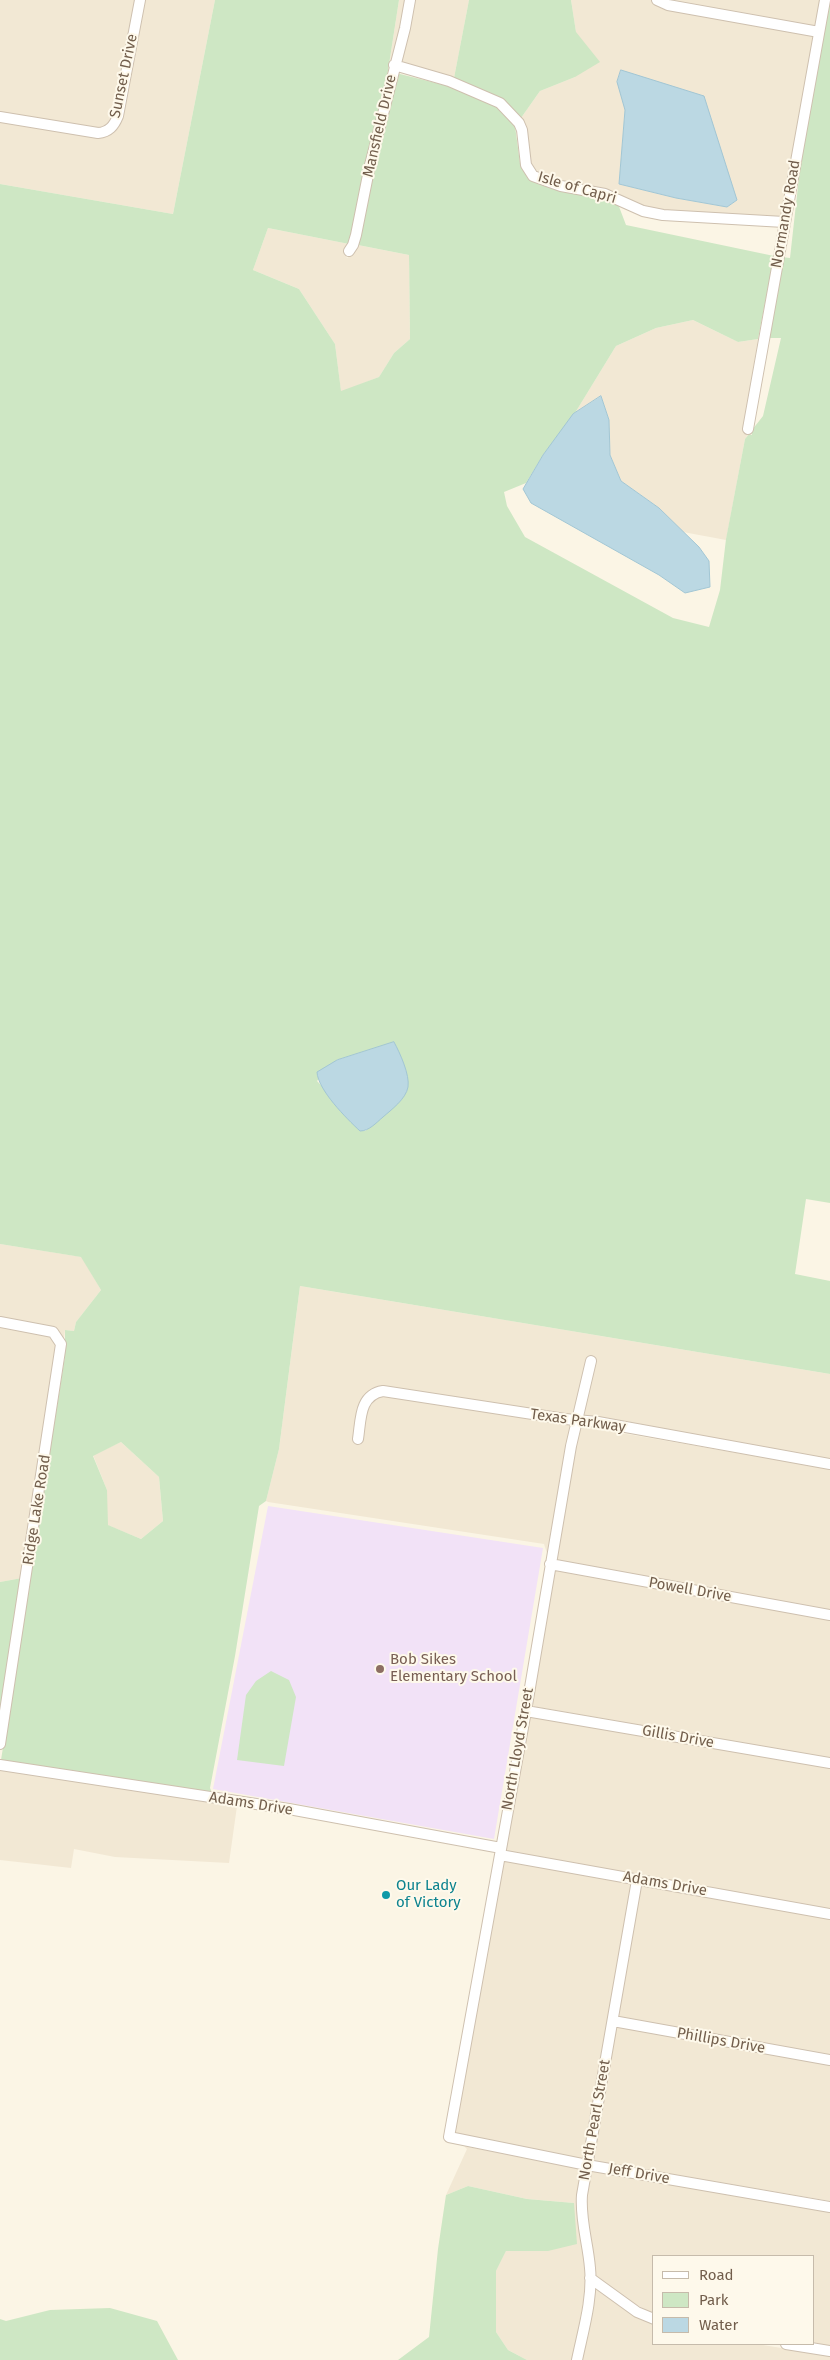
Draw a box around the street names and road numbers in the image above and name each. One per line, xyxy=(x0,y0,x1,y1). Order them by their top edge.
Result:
street label: Sunset Drive xyxy=(106,32,142,120)
street label: Mansfield Drive xyxy=(359,73,401,179)
street label: Normandy Road xyxy=(768,159,804,269)
street label: Isle of Capri xyxy=(536,168,618,208)
street label: Texas Parkway xyxy=(529,1405,627,1437)
street label: Ridge Lake Road xyxy=(19,1453,55,1567)
street label: Powell Drive xyxy=(647,1574,733,1606)
street label: North Lloyd Street xyxy=(498,1686,538,1812)
street label: Gillis Drive xyxy=(641,1722,715,1752)
street label: Adams Drive xyxy=(208,1788,294,1820)
street label: Adams Drive xyxy=(622,1868,708,1900)
street label: Phillips Drive xyxy=(675,2024,767,2058)
street label: North Pearl Street xyxy=(576,2058,614,2182)
street label: Jeff Drive xyxy=(607,2160,671,2188)

